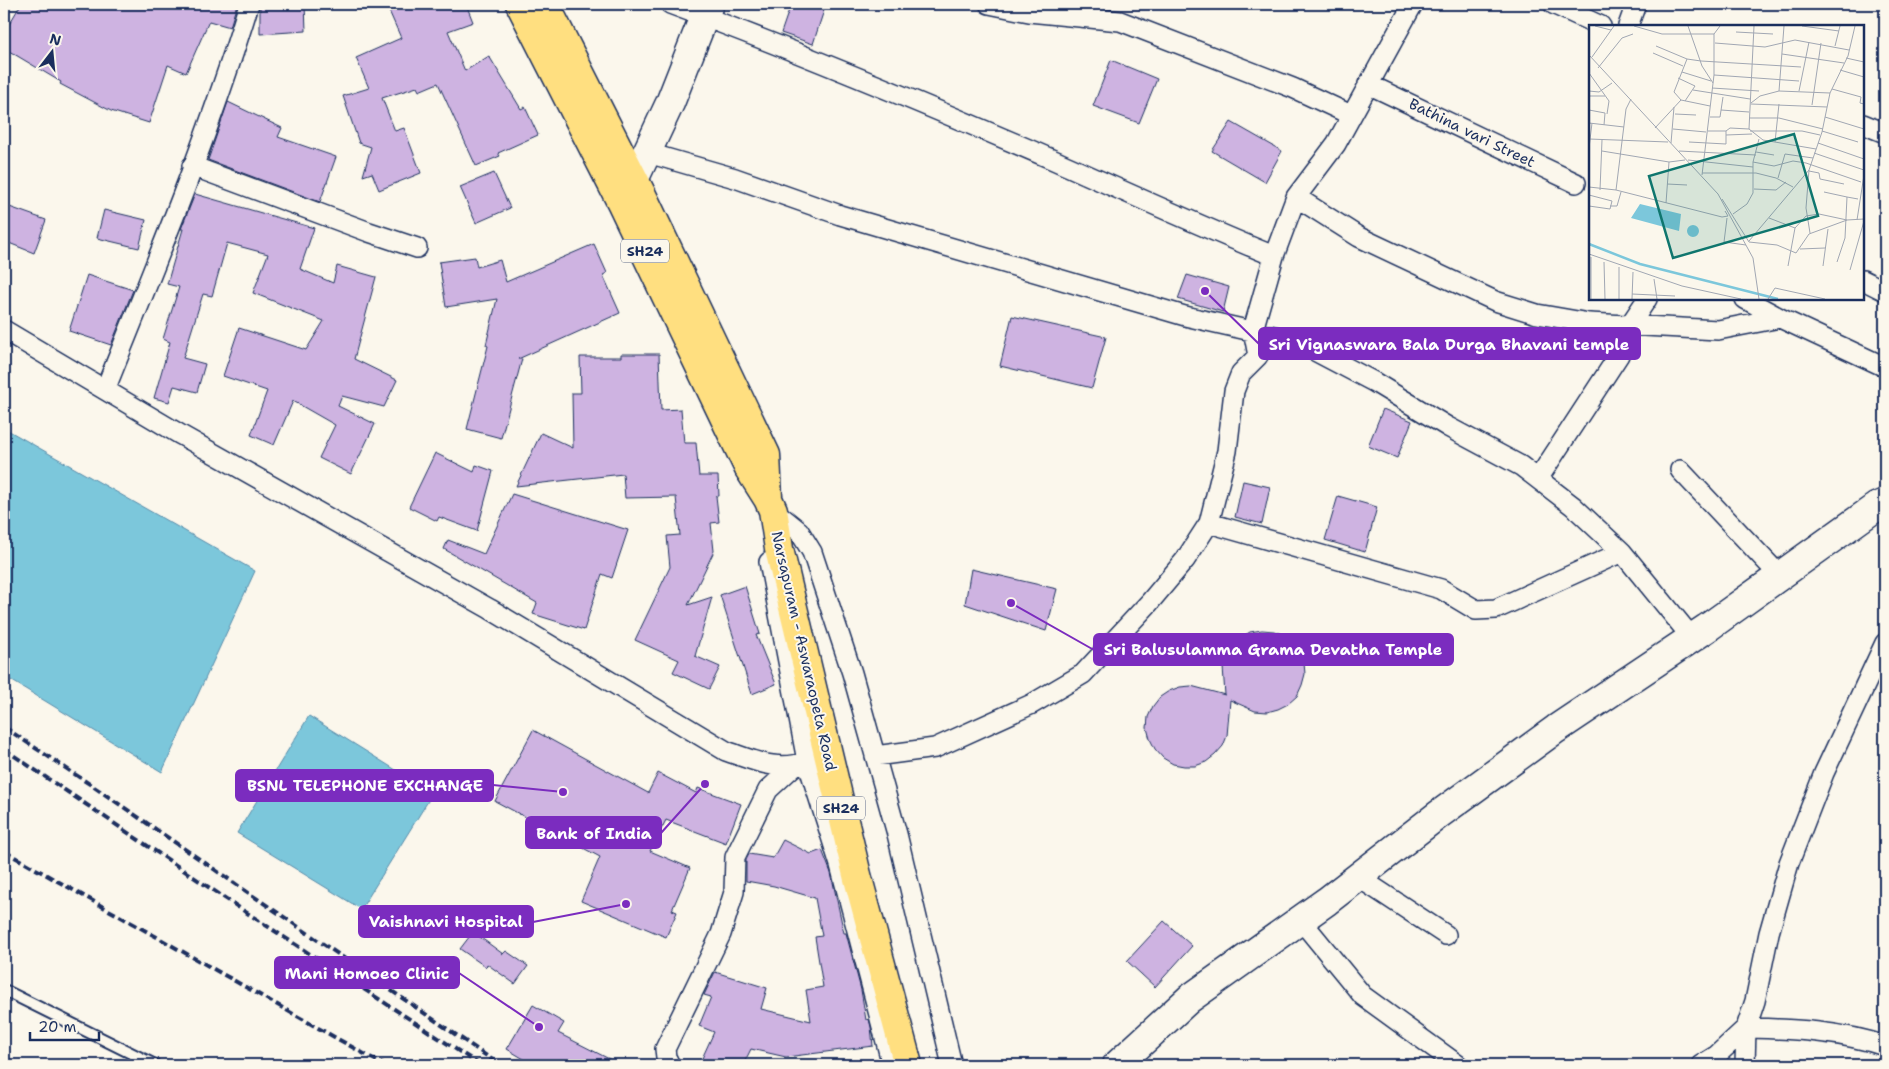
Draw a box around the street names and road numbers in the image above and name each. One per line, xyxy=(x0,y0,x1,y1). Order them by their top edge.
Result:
street label: Bathina vari Street xyxy=(1406,94,1538,172)
road number: SH24 xyxy=(621,240,669,262)
street label: Narsapuram - Aswaraopeta Road xyxy=(767,529,841,773)
road number: SH24 xyxy=(817,796,865,820)

